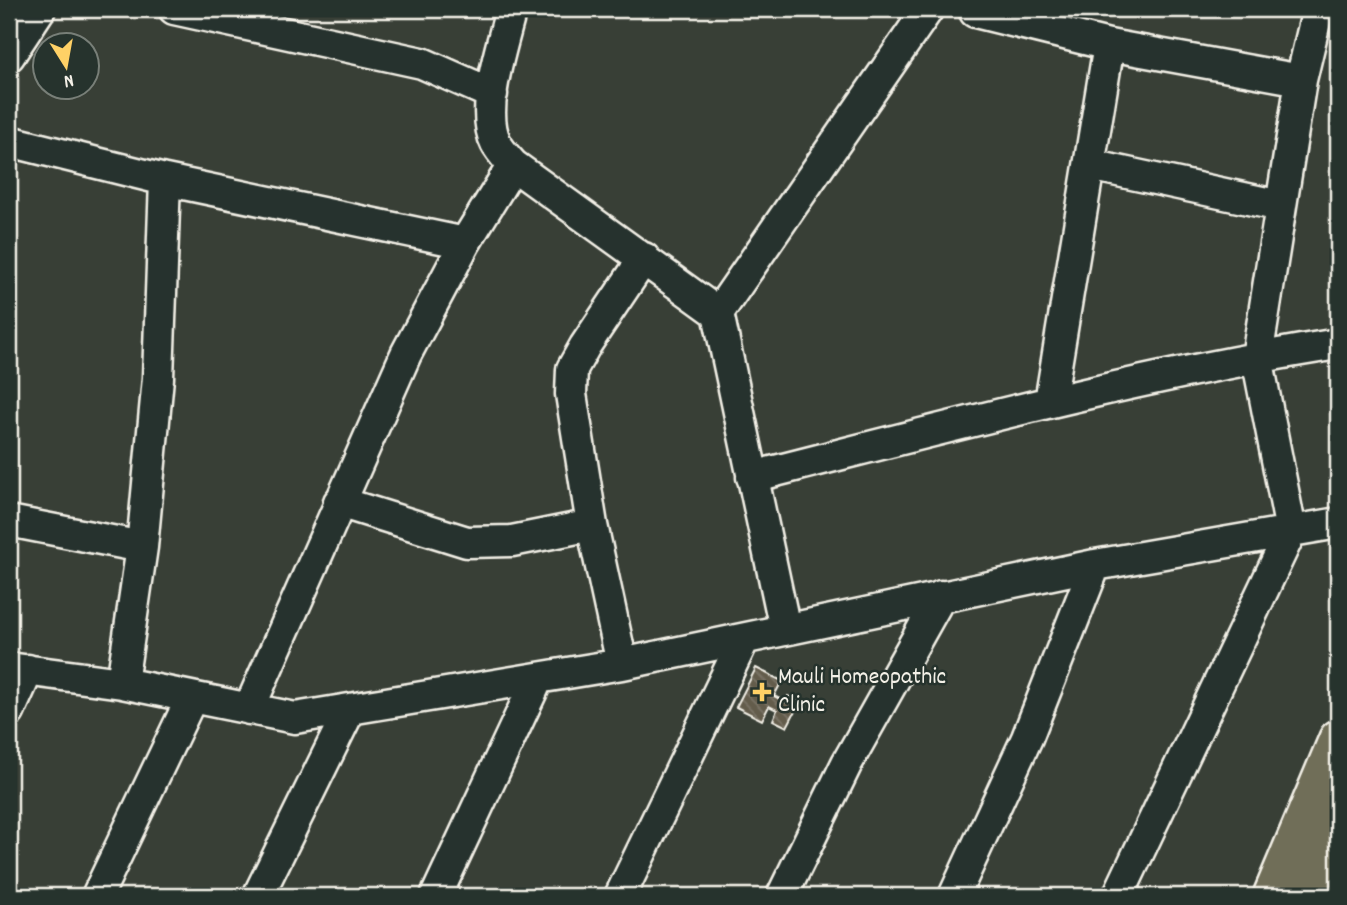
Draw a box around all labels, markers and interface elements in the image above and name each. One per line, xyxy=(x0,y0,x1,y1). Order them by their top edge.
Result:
north arrow xyxy=(32,32,102,102)
text: N xyxy=(61,65,76,93)
place label: Mauli Homeopathic Clinic xyxy=(778,661,946,723)
marker: Mauli Homeopathic Clinic xyxy=(752,682,772,702)

